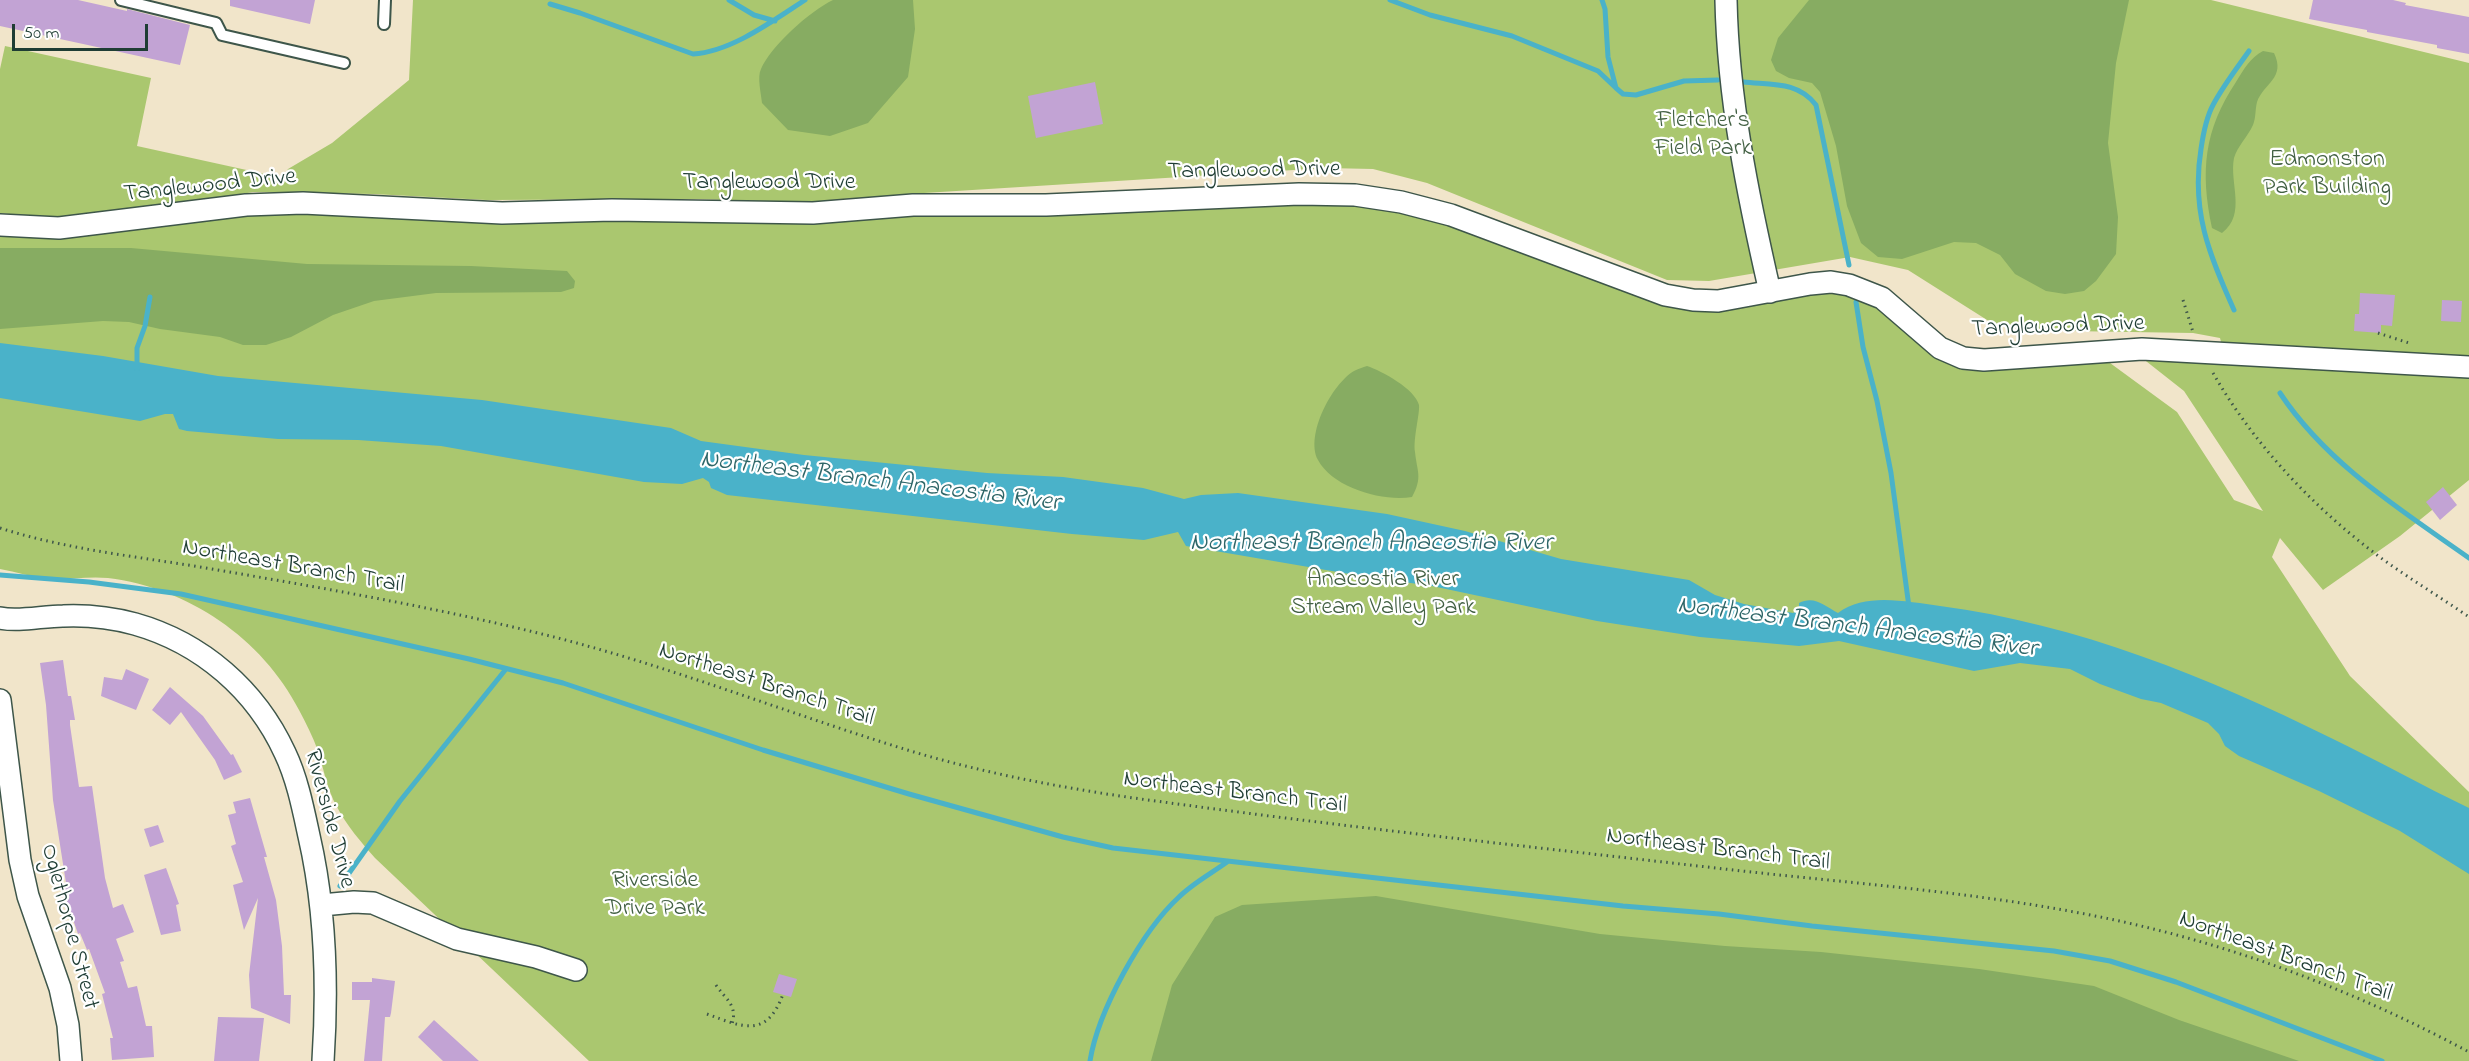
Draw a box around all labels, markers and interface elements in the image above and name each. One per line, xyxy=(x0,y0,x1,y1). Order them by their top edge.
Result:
scale bar xyxy=(15,12,152,50)
text: 50 m xyxy=(23,21,60,47)
park label: Fletcher's Field Park xyxy=(1654,108,1752,164)
park label: Edmonston Park Building xyxy=(2263,147,2391,203)
street label: Tanglewood Drive xyxy=(1167,156,1341,188)
street label: Tanglewood Drive xyxy=(122,164,298,210)
street label: Tanglewood Drive xyxy=(682,170,856,198)
street label: Tanglewood Drive xyxy=(1971,311,2145,345)
water label: Northeast Branch Anacostia River xyxy=(699,445,1061,521)
water label: Northeast Branch Anacostia River xyxy=(1190,529,1552,561)
street label: Northeast Branch Trail xyxy=(180,534,406,602)
park label: Anacostia River Stream Valley Park xyxy=(1290,567,1476,623)
water label: Northeast Branch Anacostia River xyxy=(1676,591,2038,667)
street label: Northeast Branch Trail xyxy=(655,638,877,734)
street label: Riverside Drive xyxy=(296,746,360,892)
street label: Northeast Branch Trail xyxy=(1122,766,1348,822)
street label: Northeast Branch Trail xyxy=(1605,823,1831,879)
street label: Oglethorpe Street xyxy=(32,841,104,1013)
park label: Riverside Drive Park xyxy=(605,868,705,924)
street label: Northeast Branch Trail xyxy=(2175,906,2395,1010)

